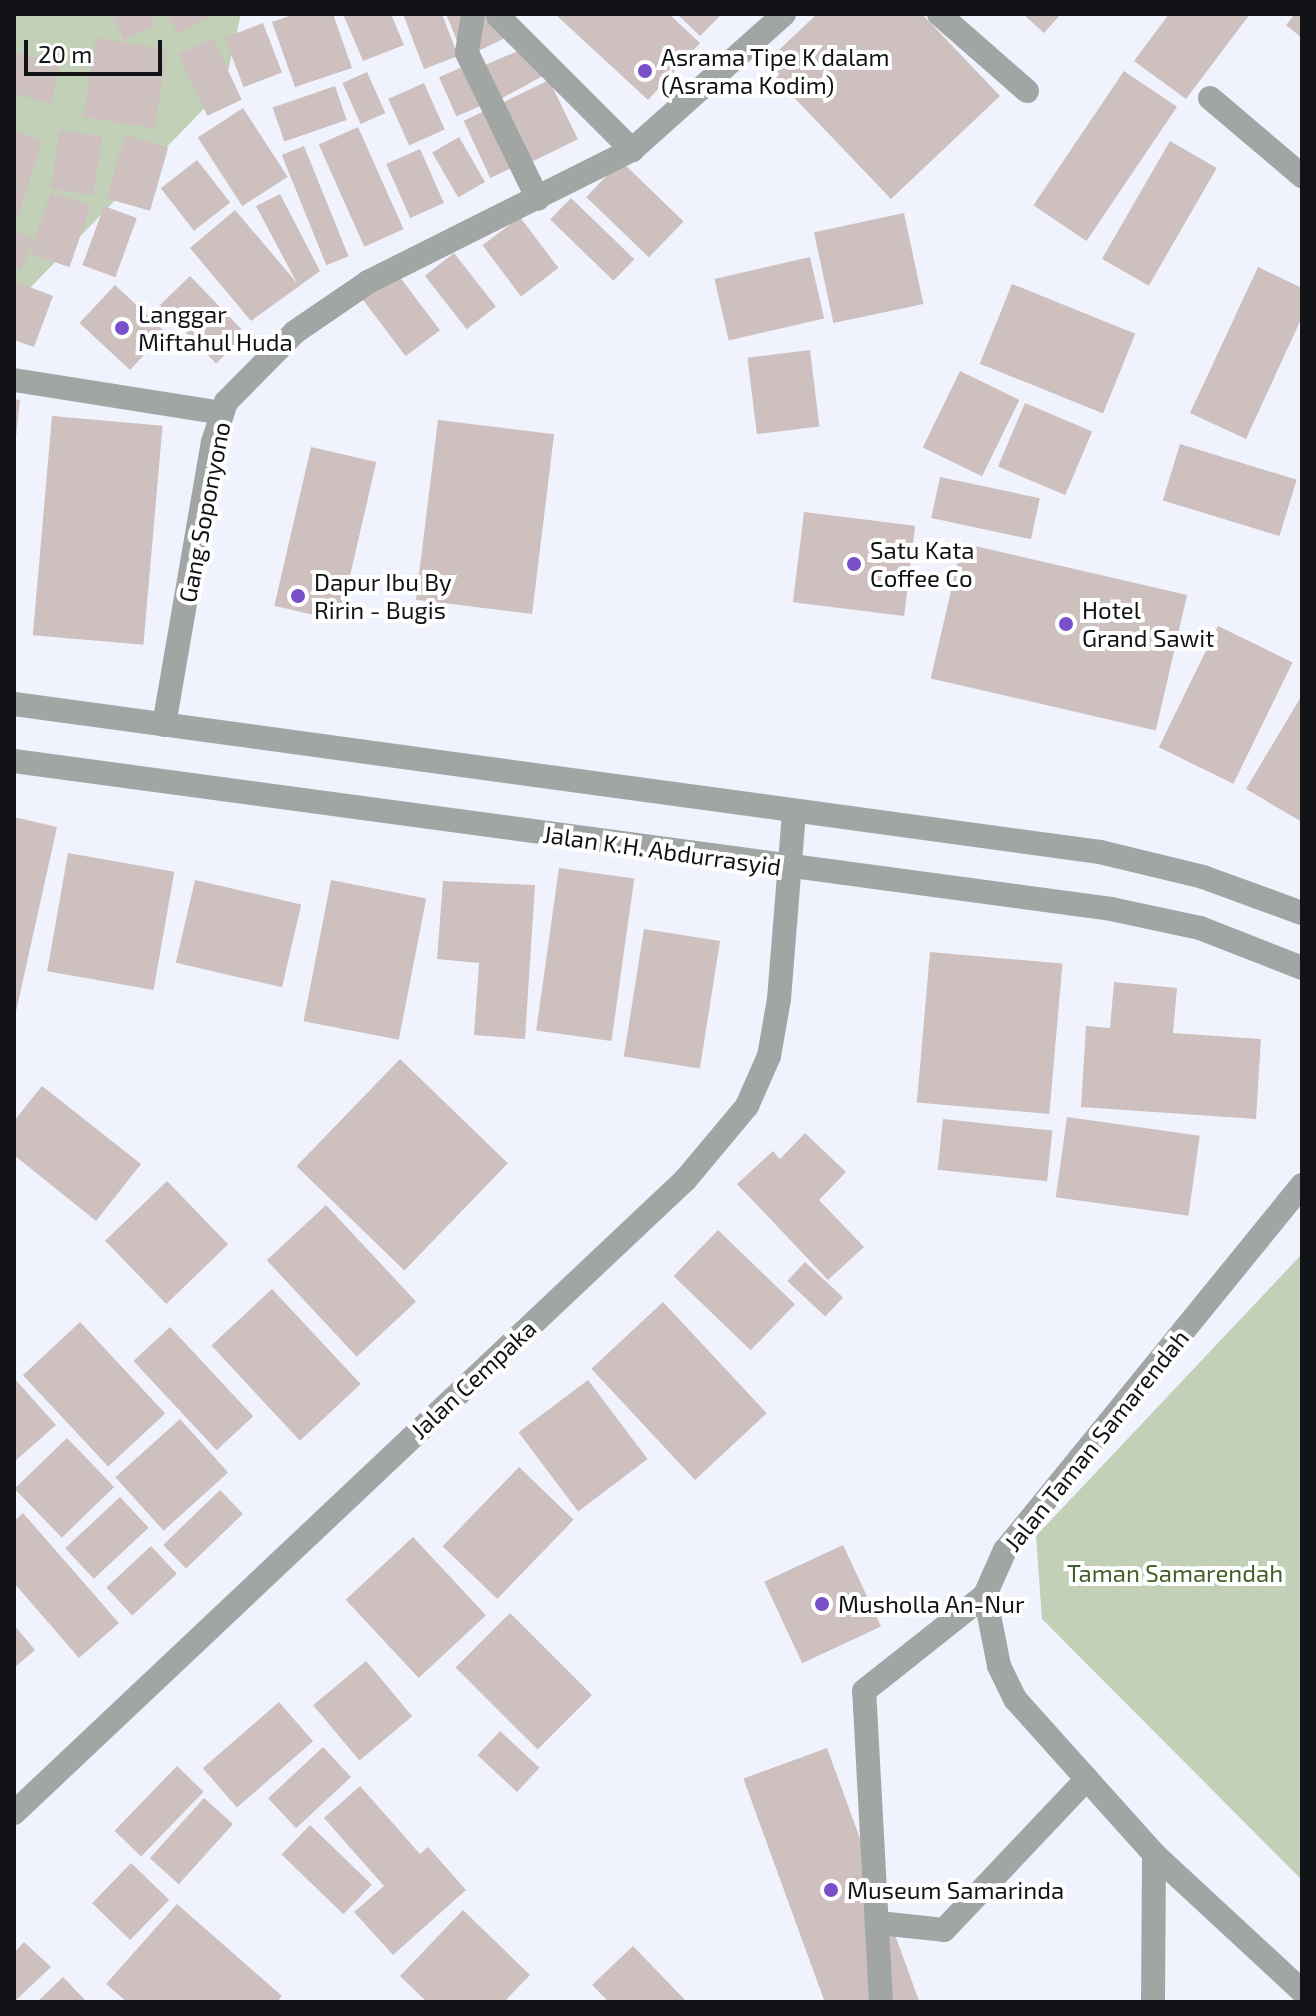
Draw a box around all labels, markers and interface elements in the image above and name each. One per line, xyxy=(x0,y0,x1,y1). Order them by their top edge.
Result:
scale bar xyxy=(28,24,166,74)
text: 20 m xyxy=(38,39,92,68)
place label: Asrama Tipe K dalam (Asrama Kodim) xyxy=(661,43,890,99)
marker: Asrama Tipe K dalam (Asrama Kodim) xyxy=(636,62,654,80)
place label: Langgar Miftahul Huda xyxy=(138,300,293,356)
marker: Langgar Miftahul Huda xyxy=(113,319,131,337)
street label: Gang Soponyono xyxy=(172,419,236,605)
place label: Satu Kata Coffee Co xyxy=(870,536,974,592)
marker: Satu Kata Coffee Co xyxy=(845,555,863,573)
place label: Dapur Ibu By Ririn - Bugis xyxy=(314,568,452,624)
marker: Dapur Ibu By Ririn - Bugis xyxy=(289,587,307,605)
place label: Hotel Grand Sawit xyxy=(1082,596,1214,652)
marker: Hotel Grand Sawit xyxy=(1057,615,1075,633)
street label: Jalan K.H. Abdurrasyid xyxy=(541,819,783,881)
street label: Jalan Cempaka xyxy=(404,1314,542,1444)
street label: Jalan Taman Samarendah xyxy=(998,1323,1194,1557)
park label: Taman Samarendah xyxy=(1067,1559,1283,1587)
place label: Musholla An-Nur xyxy=(838,1590,1025,1618)
marker: Musholla An-Nur xyxy=(813,1595,831,1613)
place label: Museum Samarinda xyxy=(847,1876,1064,1904)
marker: Museum Samarinda xyxy=(822,1881,840,1899)

